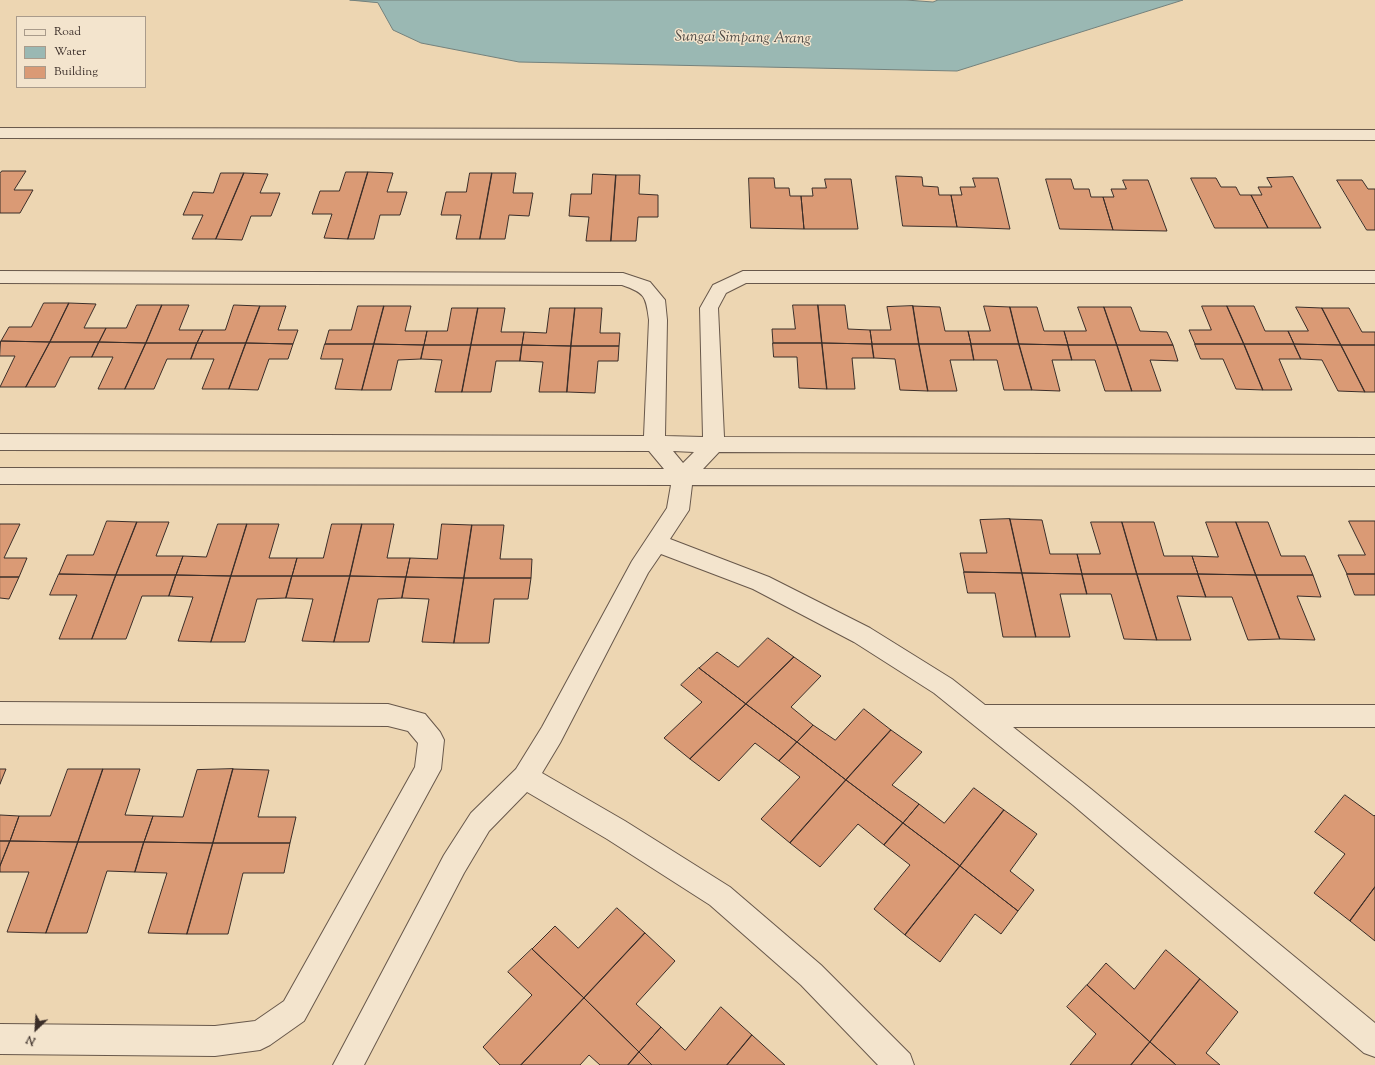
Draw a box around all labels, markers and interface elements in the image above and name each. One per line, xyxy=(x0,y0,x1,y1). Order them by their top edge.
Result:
legend xyxy=(16,16,146,88)
text: Road xyxy=(54,23,81,41)
water label: Sungai Simpang Arang xyxy=(675,29,811,49)
text: Water xyxy=(54,43,86,61)
text: Building xyxy=(54,63,98,81)
north arrow xyxy=(16,1009,56,1049)
text: N xyxy=(24,1031,38,1049)

